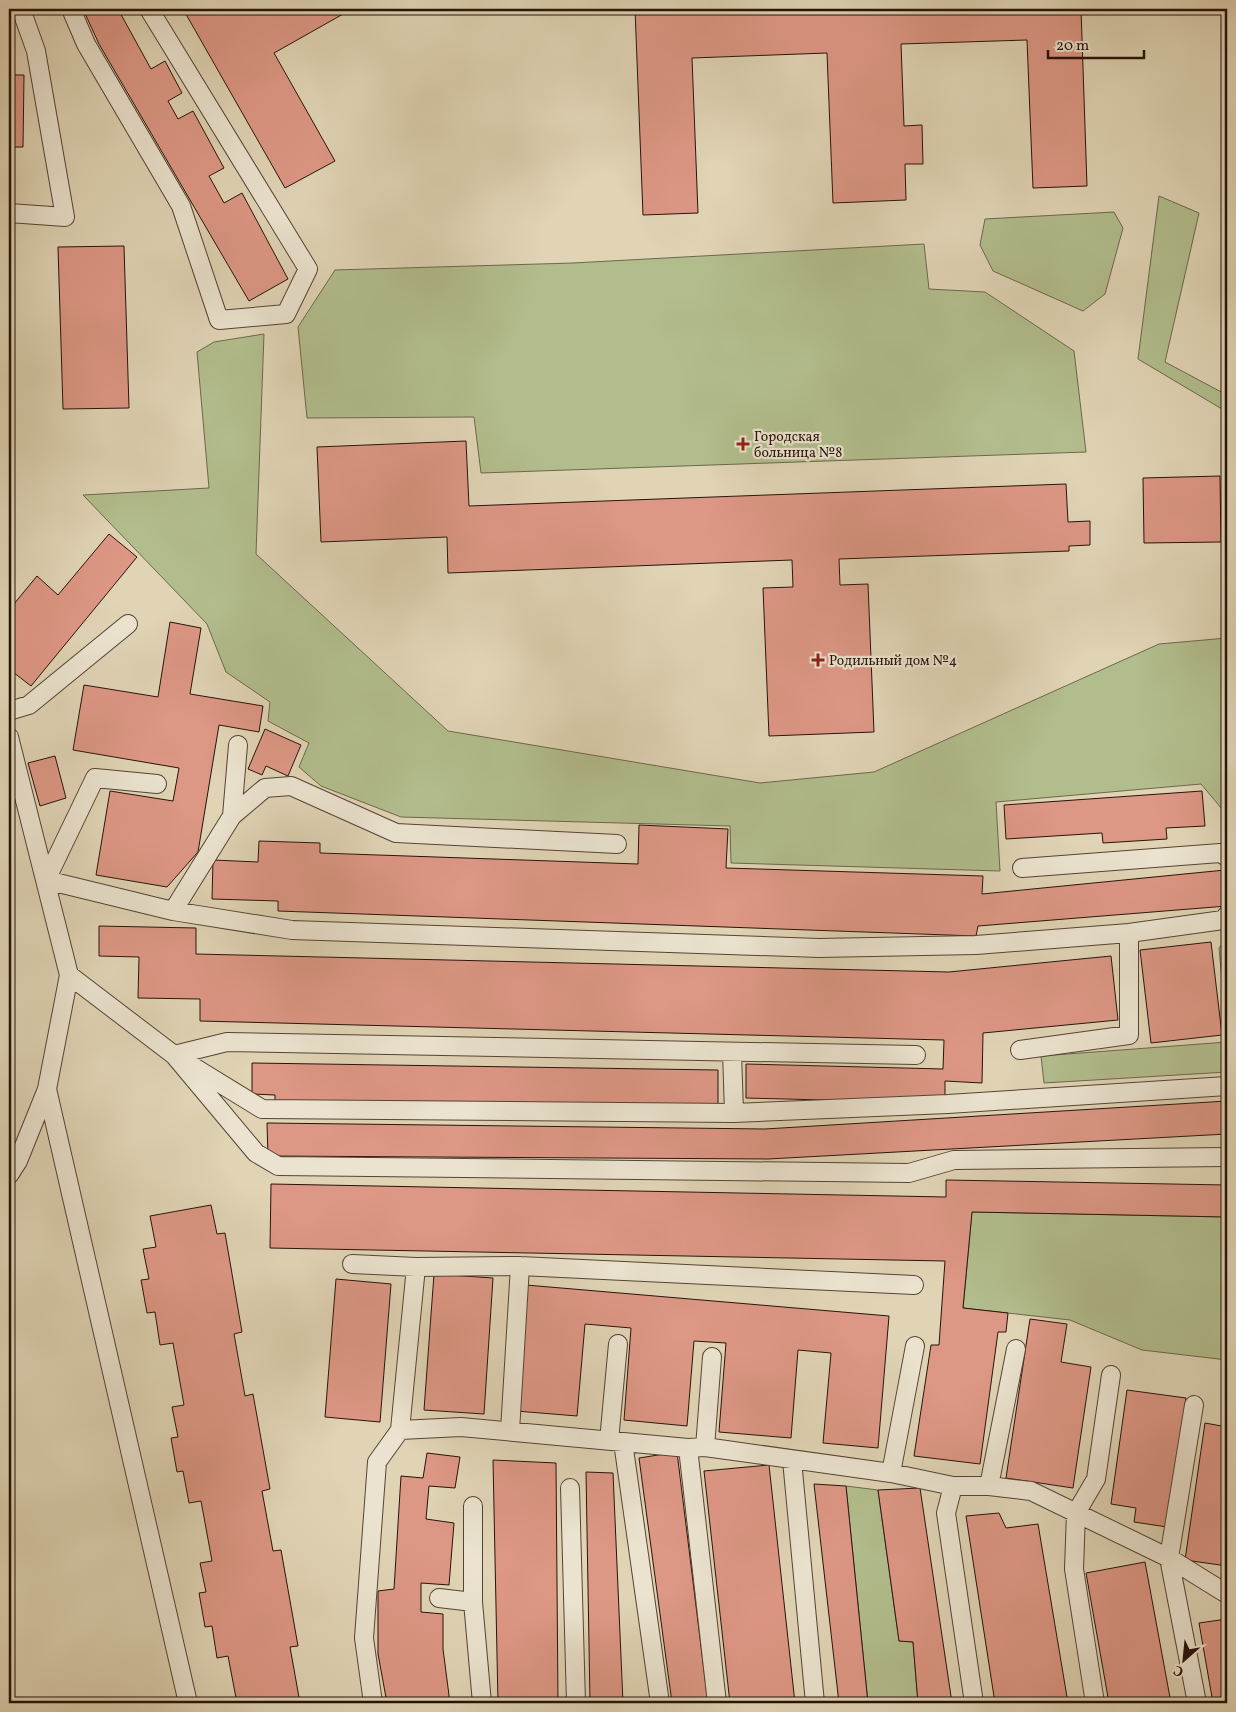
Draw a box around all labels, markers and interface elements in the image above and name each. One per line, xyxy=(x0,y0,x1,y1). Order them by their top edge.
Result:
scale bar xyxy=(1048,28,1145,60)
text: 20 m xyxy=(1056,36,1089,57)
place label: Городская больница №8 xyxy=(754,428,842,463)
marker: Городская больница №8 xyxy=(736,437,750,451)
place label: Родильный дом №4 xyxy=(829,652,957,671)
marker: Родильный дом №4 xyxy=(811,653,825,667)
north arrow xyxy=(1158,1634,1208,1684)
text: С xyxy=(1170,1660,1187,1681)

